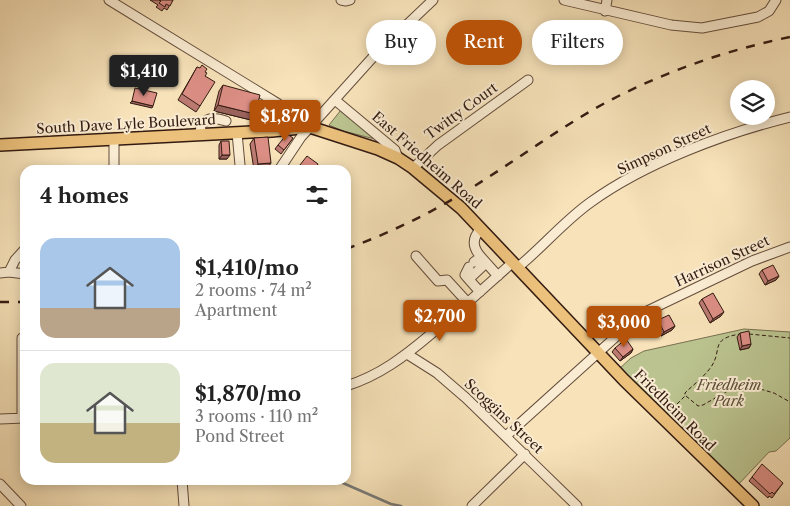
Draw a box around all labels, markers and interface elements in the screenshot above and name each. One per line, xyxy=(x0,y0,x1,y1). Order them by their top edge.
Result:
chip: Buy xyxy=(366,20,436,65)
chip: Rent xyxy=(446,20,522,65)
chip: Filters xyxy=(532,20,623,65)
pin: $1,410 xyxy=(103,54,185,97)
text: $1,410 xyxy=(120,61,168,81)
street label: Twitty Court xyxy=(421,79,501,143)
map controls xyxy=(730,80,775,125)
button: layers xyxy=(730,80,775,125)
pin: $1,870 xyxy=(244,100,326,142)
text: $1,870 xyxy=(261,106,309,126)
street label: East Friedheim Road xyxy=(368,107,486,213)
street label: South Dave Lyle Boulevard xyxy=(36,110,217,138)
street label: Simpson Street xyxy=(614,119,714,179)
icon: filters xyxy=(303,181,331,209)
text: 4 homes xyxy=(40,183,129,208)
street label: Harrison Street xyxy=(672,231,772,291)
text: $1,410/mo xyxy=(195,255,299,280)
icon: home xyxy=(80,258,140,318)
text: 2 rooms · 74 m² xyxy=(195,280,312,300)
text: Apartment xyxy=(195,300,277,320)
pin: $2,700 xyxy=(399,300,481,342)
text: $2,700 xyxy=(414,306,466,326)
pin: $3,000 xyxy=(583,306,665,348)
text: $3,000 xyxy=(598,312,650,332)
street label: Friedheim Road xyxy=(631,366,720,455)
street label: Scoggins Street xyxy=(461,375,547,457)
park label: Friedheim Park xyxy=(696,376,761,410)
text: $1,870/mo xyxy=(195,381,301,406)
icon: home xyxy=(80,383,140,443)
text: 3 rooms · 110 m² xyxy=(195,406,318,426)
text: Pond Street xyxy=(195,426,284,446)

